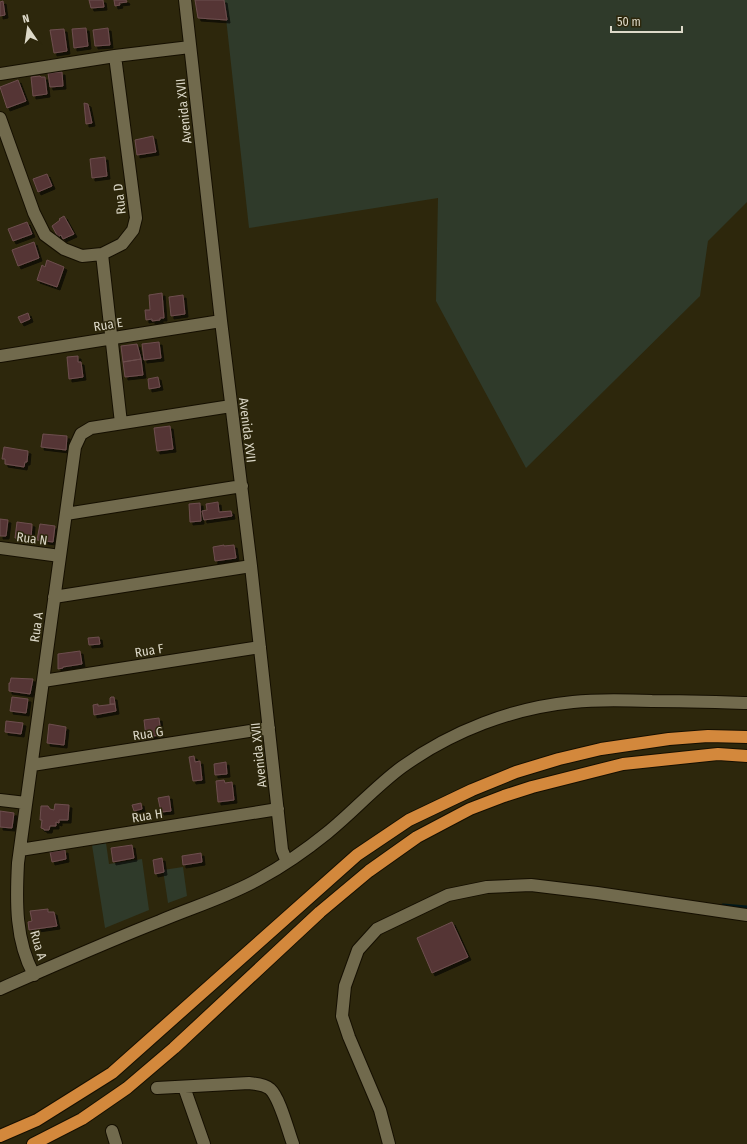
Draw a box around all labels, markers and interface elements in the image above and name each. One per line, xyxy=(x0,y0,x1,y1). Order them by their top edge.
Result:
north arrow xyxy=(8,8,48,48)
scale bar xyxy=(611,8,682,34)
text: N xyxy=(21,12,31,26)
text: 50 m xyxy=(617,15,641,29)
street label: Avenida XVII xyxy=(173,78,194,144)
street label: Rua D xyxy=(110,183,129,215)
street label: Rua E xyxy=(92,315,124,334)
street label: Avenida XVII xyxy=(236,397,259,463)
street label: Rua N xyxy=(16,529,48,548)
street label: Rua A xyxy=(27,611,46,643)
street label: Rua F xyxy=(134,641,165,660)
street label: Avenida XVII xyxy=(248,722,269,788)
street label: Rua G xyxy=(132,724,164,743)
street label: Rua H xyxy=(131,806,164,825)
street label: Rua A xyxy=(27,929,50,962)

